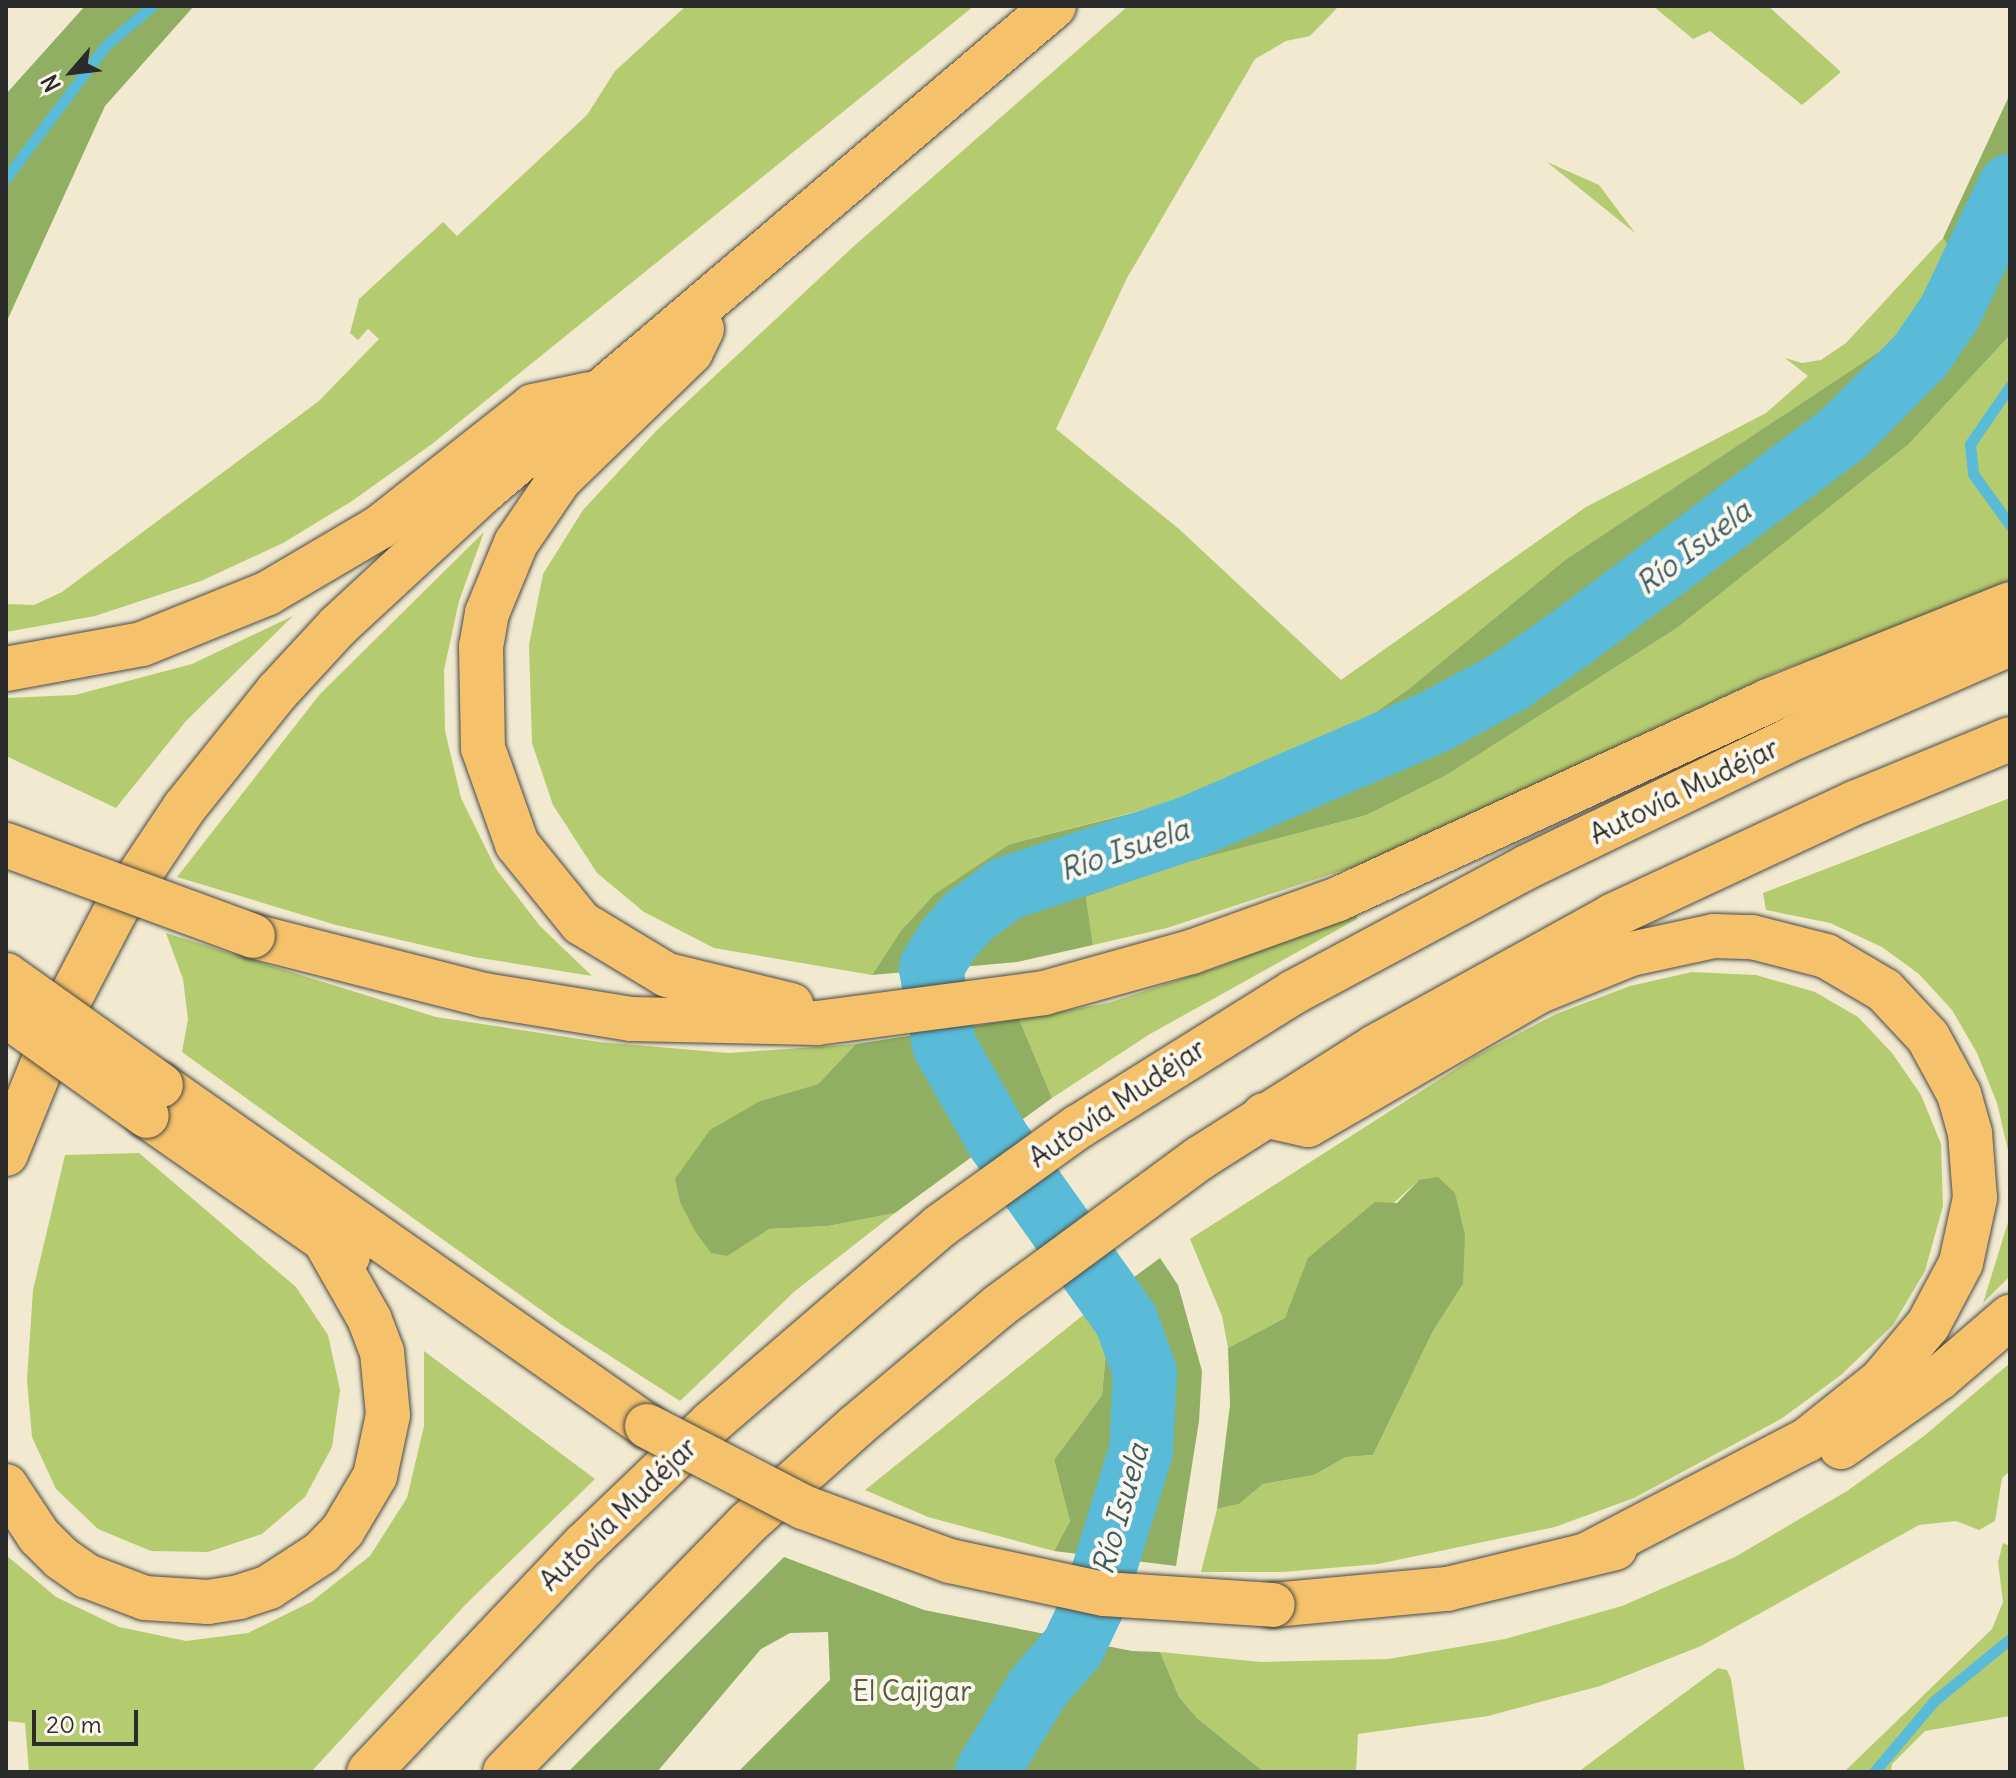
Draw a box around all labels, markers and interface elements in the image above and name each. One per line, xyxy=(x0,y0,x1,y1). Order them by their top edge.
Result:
north arrow xyxy=(32,32,112,112)
text: N xyxy=(35,70,67,97)
water label: Río Isuela xyxy=(1629,492,1757,602)
street label: Autovía Mudéjar xyxy=(1584,731,1784,851)
water label: Río Isuela xyxy=(1055,810,1193,888)
street label: Autovía Mudéjar xyxy=(1022,1032,1212,1174)
street label: Autovía Mudéjar xyxy=(532,1430,704,1598)
water label: Río Isuela xyxy=(1084,1440,1156,1578)
park label: El Cajigar xyxy=(852,1674,972,1708)
scale bar xyxy=(36,1694,142,1744)
text: 20 m xyxy=(46,1709,102,1739)

